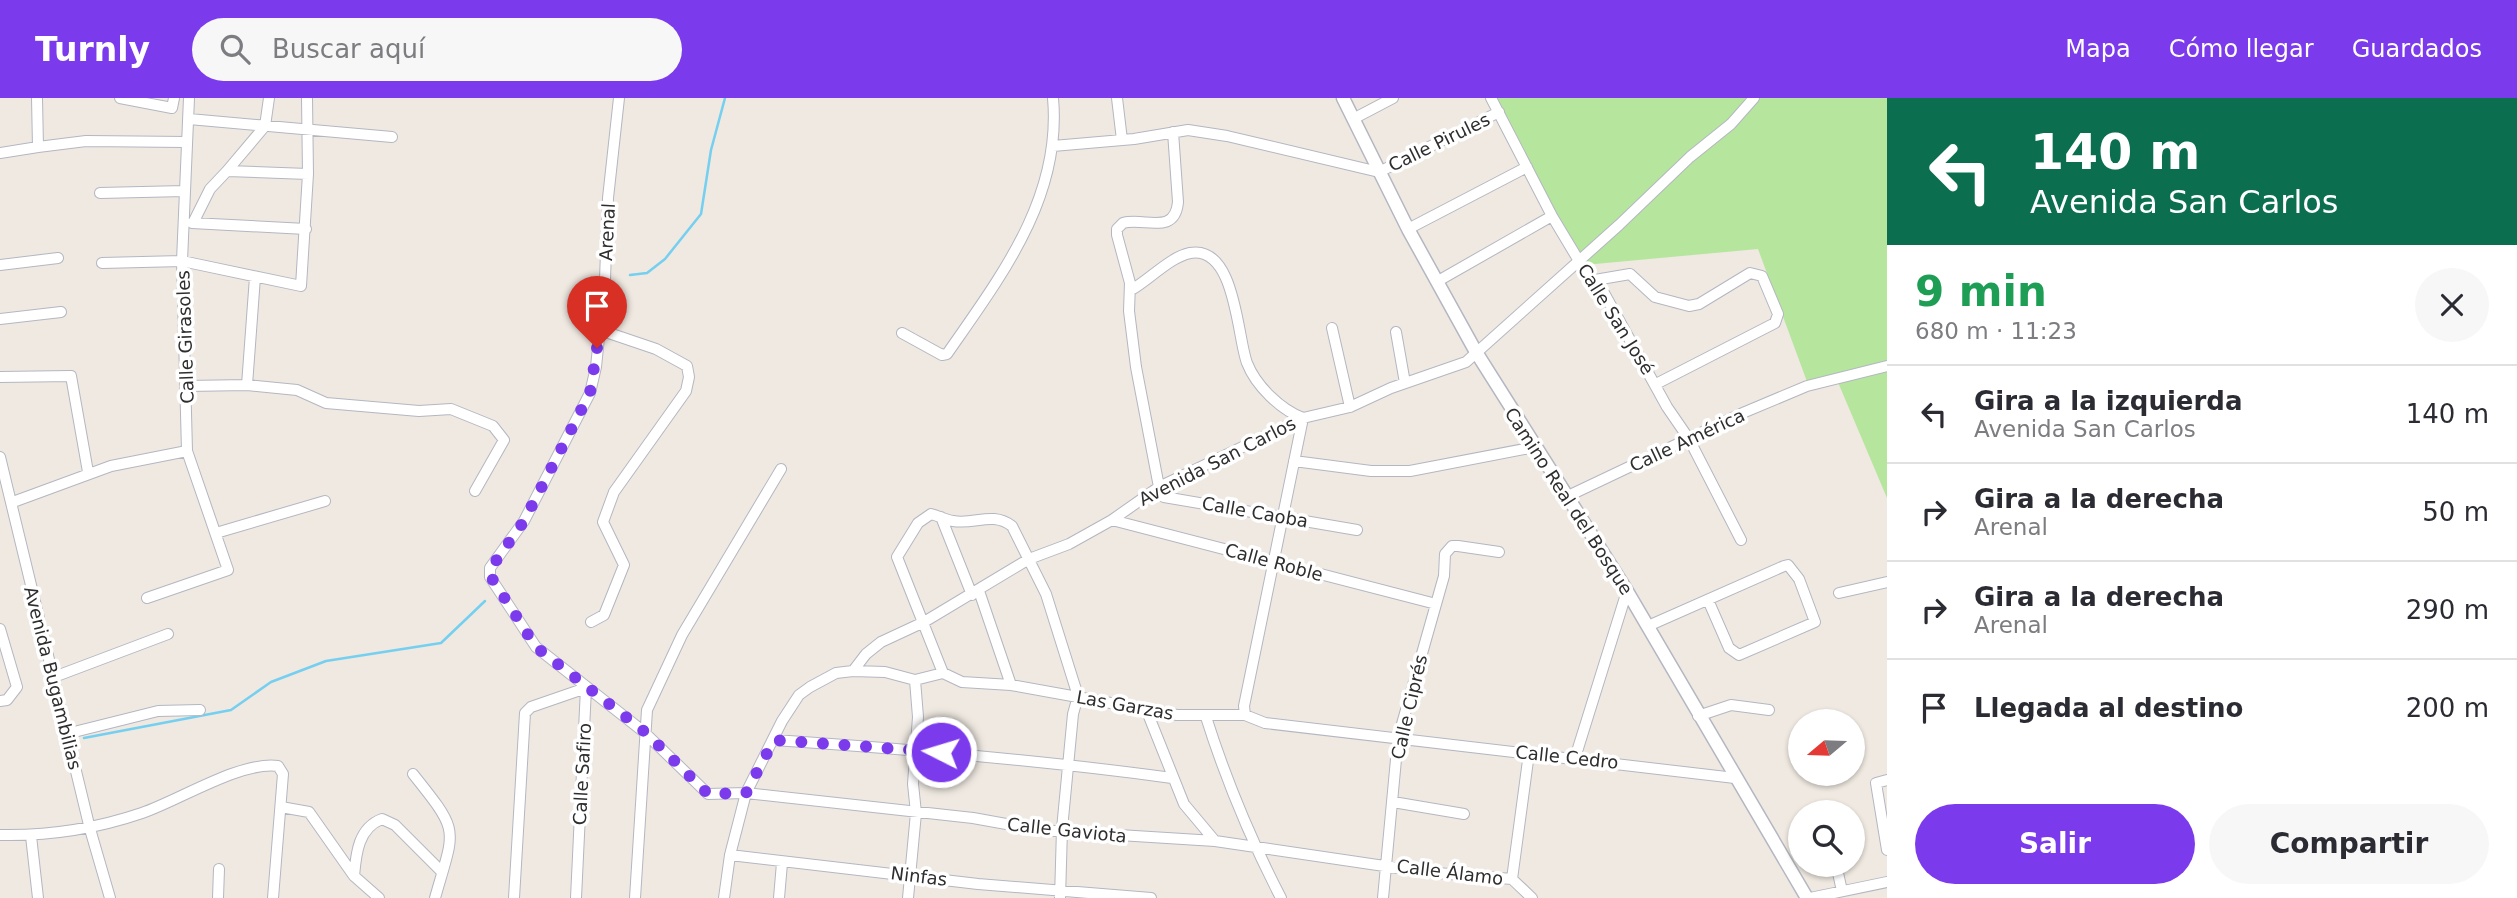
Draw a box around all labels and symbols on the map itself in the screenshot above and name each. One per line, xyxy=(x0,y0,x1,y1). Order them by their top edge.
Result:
street label: Calle Pirules xyxy=(1385,108,1493,176)
street label: Arenal xyxy=(595,203,619,261)
street label: Calle San José xyxy=(1574,260,1658,378)
street label: Calle Girasoles xyxy=(172,270,198,404)
pin xyxy=(567,276,627,348)
street label: Camino Real del Bosque xyxy=(1501,404,1637,598)
street label: Calle América xyxy=(1626,404,1748,476)
street label: Avenida San Carlos xyxy=(1135,412,1299,510)
street label: Calle Caoba xyxy=(1200,492,1310,532)
street label: Calle Roble xyxy=(1223,539,1325,585)
street label: Avenida Bugambilias xyxy=(20,584,86,772)
street label: Calle Ciprés xyxy=(1387,653,1431,761)
street label: Las Garzas xyxy=(1075,686,1175,724)
north arrow xyxy=(1788,709,1866,786)
position arrow xyxy=(904,715,978,789)
street label: Calle Safiro xyxy=(569,722,595,826)
street label: Calle Cedro xyxy=(1514,741,1620,773)
street label: Calle Gaviota xyxy=(1006,813,1128,847)
street label: Calle Álamo xyxy=(1395,855,1505,889)
street label: Ninfas xyxy=(890,862,948,890)

